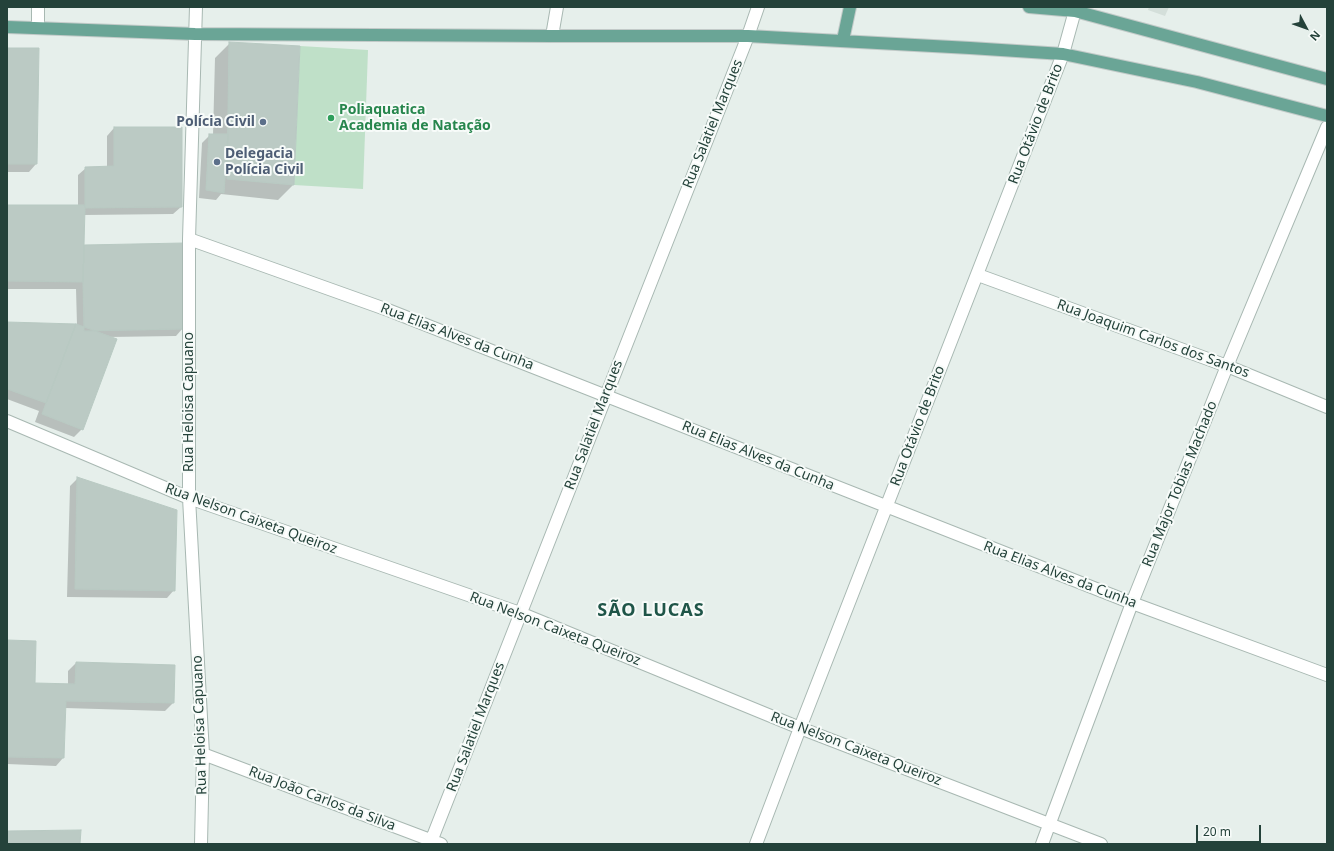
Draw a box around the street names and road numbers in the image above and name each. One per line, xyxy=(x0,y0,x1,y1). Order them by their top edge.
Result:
street label: Rua Salatiel Marques xyxy=(679,57,747,191)
street label: Rua Otávio de Brito xyxy=(1005,61,1067,187)
street label: Rua Joaquim Carlos dos Santos xyxy=(1055,296,1251,382)
street label: Rua Elias Alves da Cunha xyxy=(378,300,536,374)
street label: Rua Heloisa Capuano xyxy=(181,332,197,472)
street label: Rua Salatiel Marques xyxy=(562,358,626,492)
street label: Rua Otávio de Brito xyxy=(887,363,949,489)
street label: Rua Major Tobias Machado xyxy=(1139,399,1221,569)
street label: Rua Elias Alves da Cunha xyxy=(679,418,837,494)
street label: Rua Nelson Caixeta Queiroz xyxy=(163,480,339,558)
street label: Rua Elias Alves da Cunha xyxy=(981,538,1139,612)
street label: Rua Nelson Caixeta Queiroz xyxy=(467,589,643,669)
street label: Rua Heloisa Capuano xyxy=(189,655,211,795)
street label: Rua Salatiel Marques xyxy=(444,660,508,794)
street label: Rua Nelson Caixeta Queiroz xyxy=(768,709,944,789)
street label: Rua João Carlos da Silva xyxy=(246,763,398,835)

